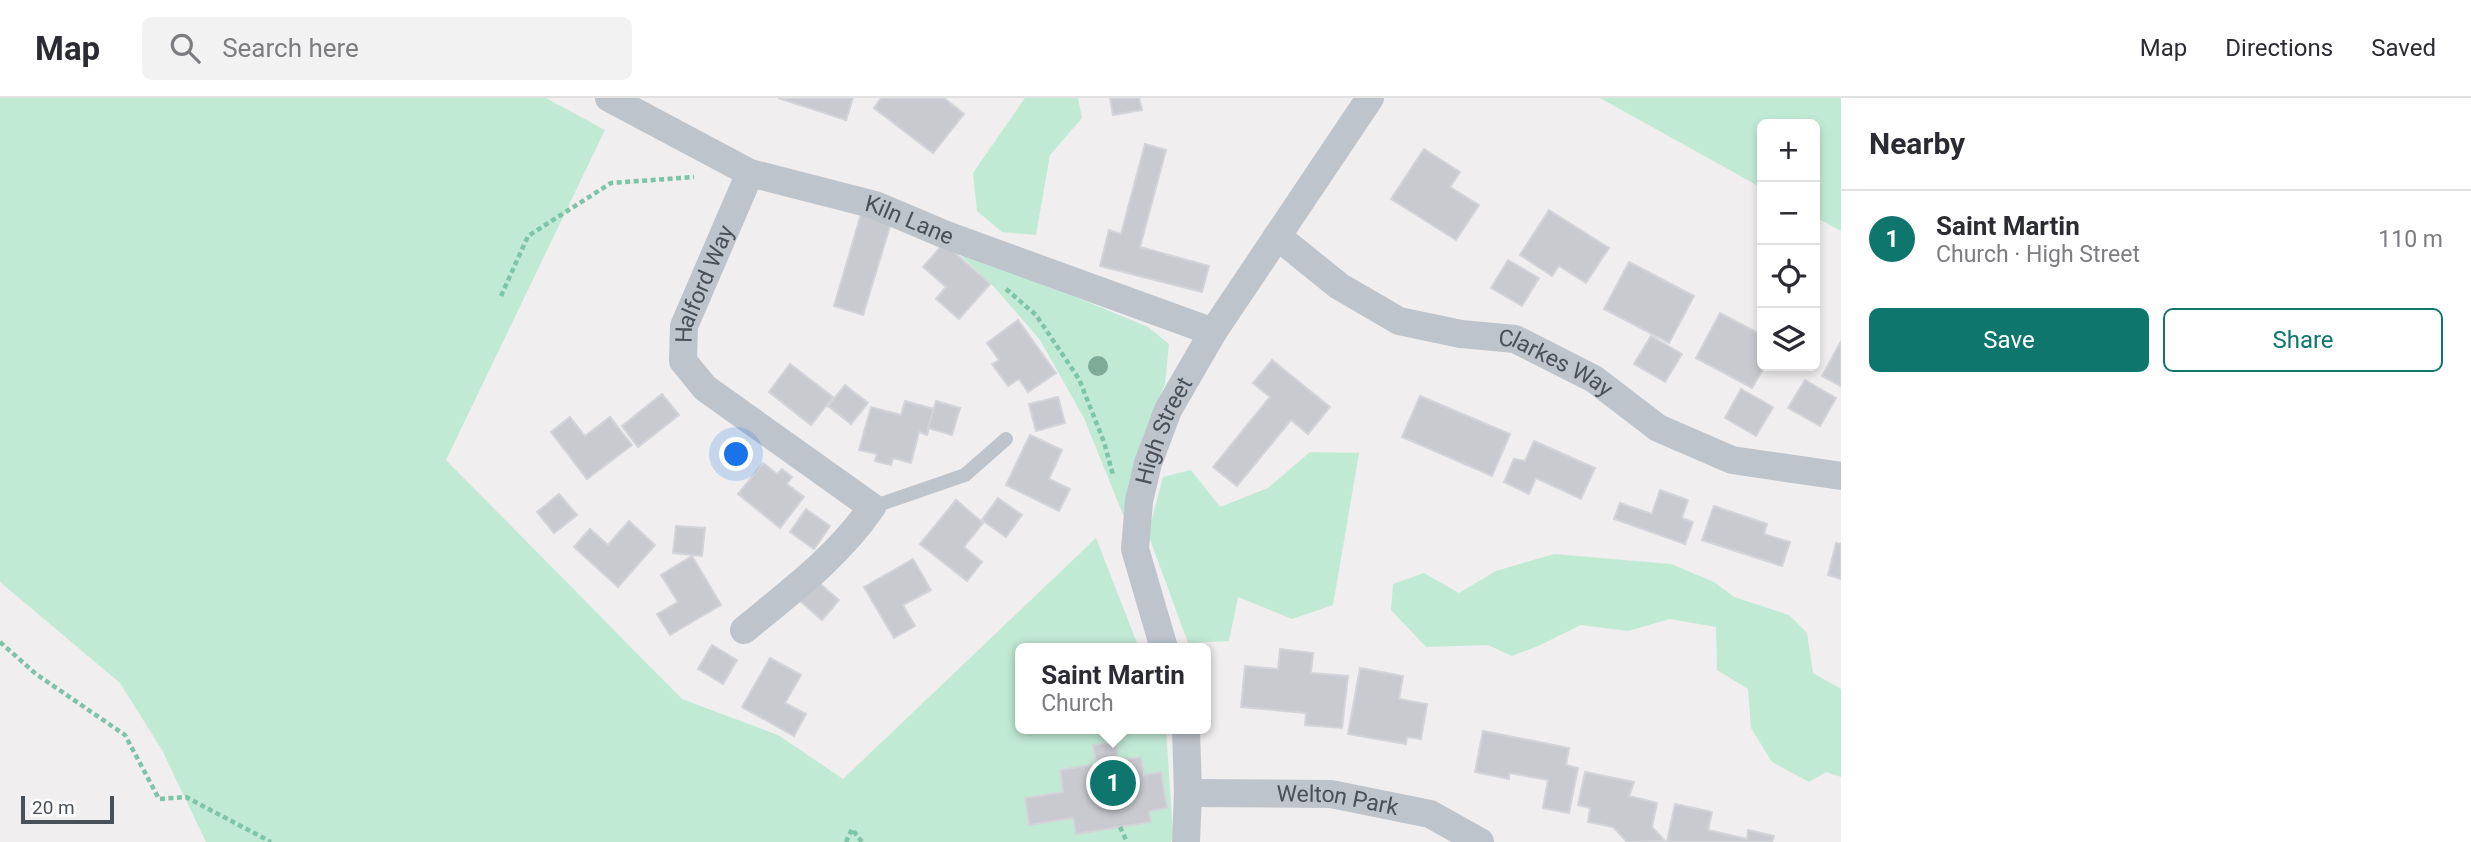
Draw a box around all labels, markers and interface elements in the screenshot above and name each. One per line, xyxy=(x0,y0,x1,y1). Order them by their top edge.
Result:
search box xyxy=(142,17,632,80)
text: Map xyxy=(35,29,100,68)
icon: search xyxy=(166,29,204,67)
text: Search here xyxy=(222,33,359,63)
text: Map xyxy=(2140,34,2187,62)
text: Directions xyxy=(2225,34,2333,62)
text: Saved xyxy=(2371,34,2436,62)
map controls xyxy=(1757,119,1820,371)
button: + xyxy=(1757,119,1820,182)
text: Nearby xyxy=(1869,126,1965,161)
button: − xyxy=(1757,182,1820,245)
street label: Kiln Lane xyxy=(862,190,957,250)
text: Saint Martin xyxy=(1936,211,2080,241)
street label: Halford Way xyxy=(670,221,739,343)
text: 1 xyxy=(1885,226,1899,253)
text: 110 m xyxy=(2378,226,2443,253)
text: Church · High Street xyxy=(1936,241,2140,268)
button: locate xyxy=(1757,245,1820,308)
button: layers xyxy=(1757,308,1820,371)
button: Save xyxy=(1869,308,2149,372)
button: Share xyxy=(2163,308,2443,372)
street label: Clarkes Way xyxy=(1497,324,1619,402)
street label: High Street xyxy=(1130,372,1198,487)
your location xyxy=(719,437,753,471)
popup xyxy=(1015,643,1211,734)
text: Saint Martin xyxy=(1041,660,1185,690)
text: Church xyxy=(1041,690,1114,717)
pin: 1 xyxy=(1090,757,1136,809)
street label: Welton Park xyxy=(1276,780,1401,821)
scale bar xyxy=(21,793,114,825)
text: 20 m xyxy=(32,796,75,819)

